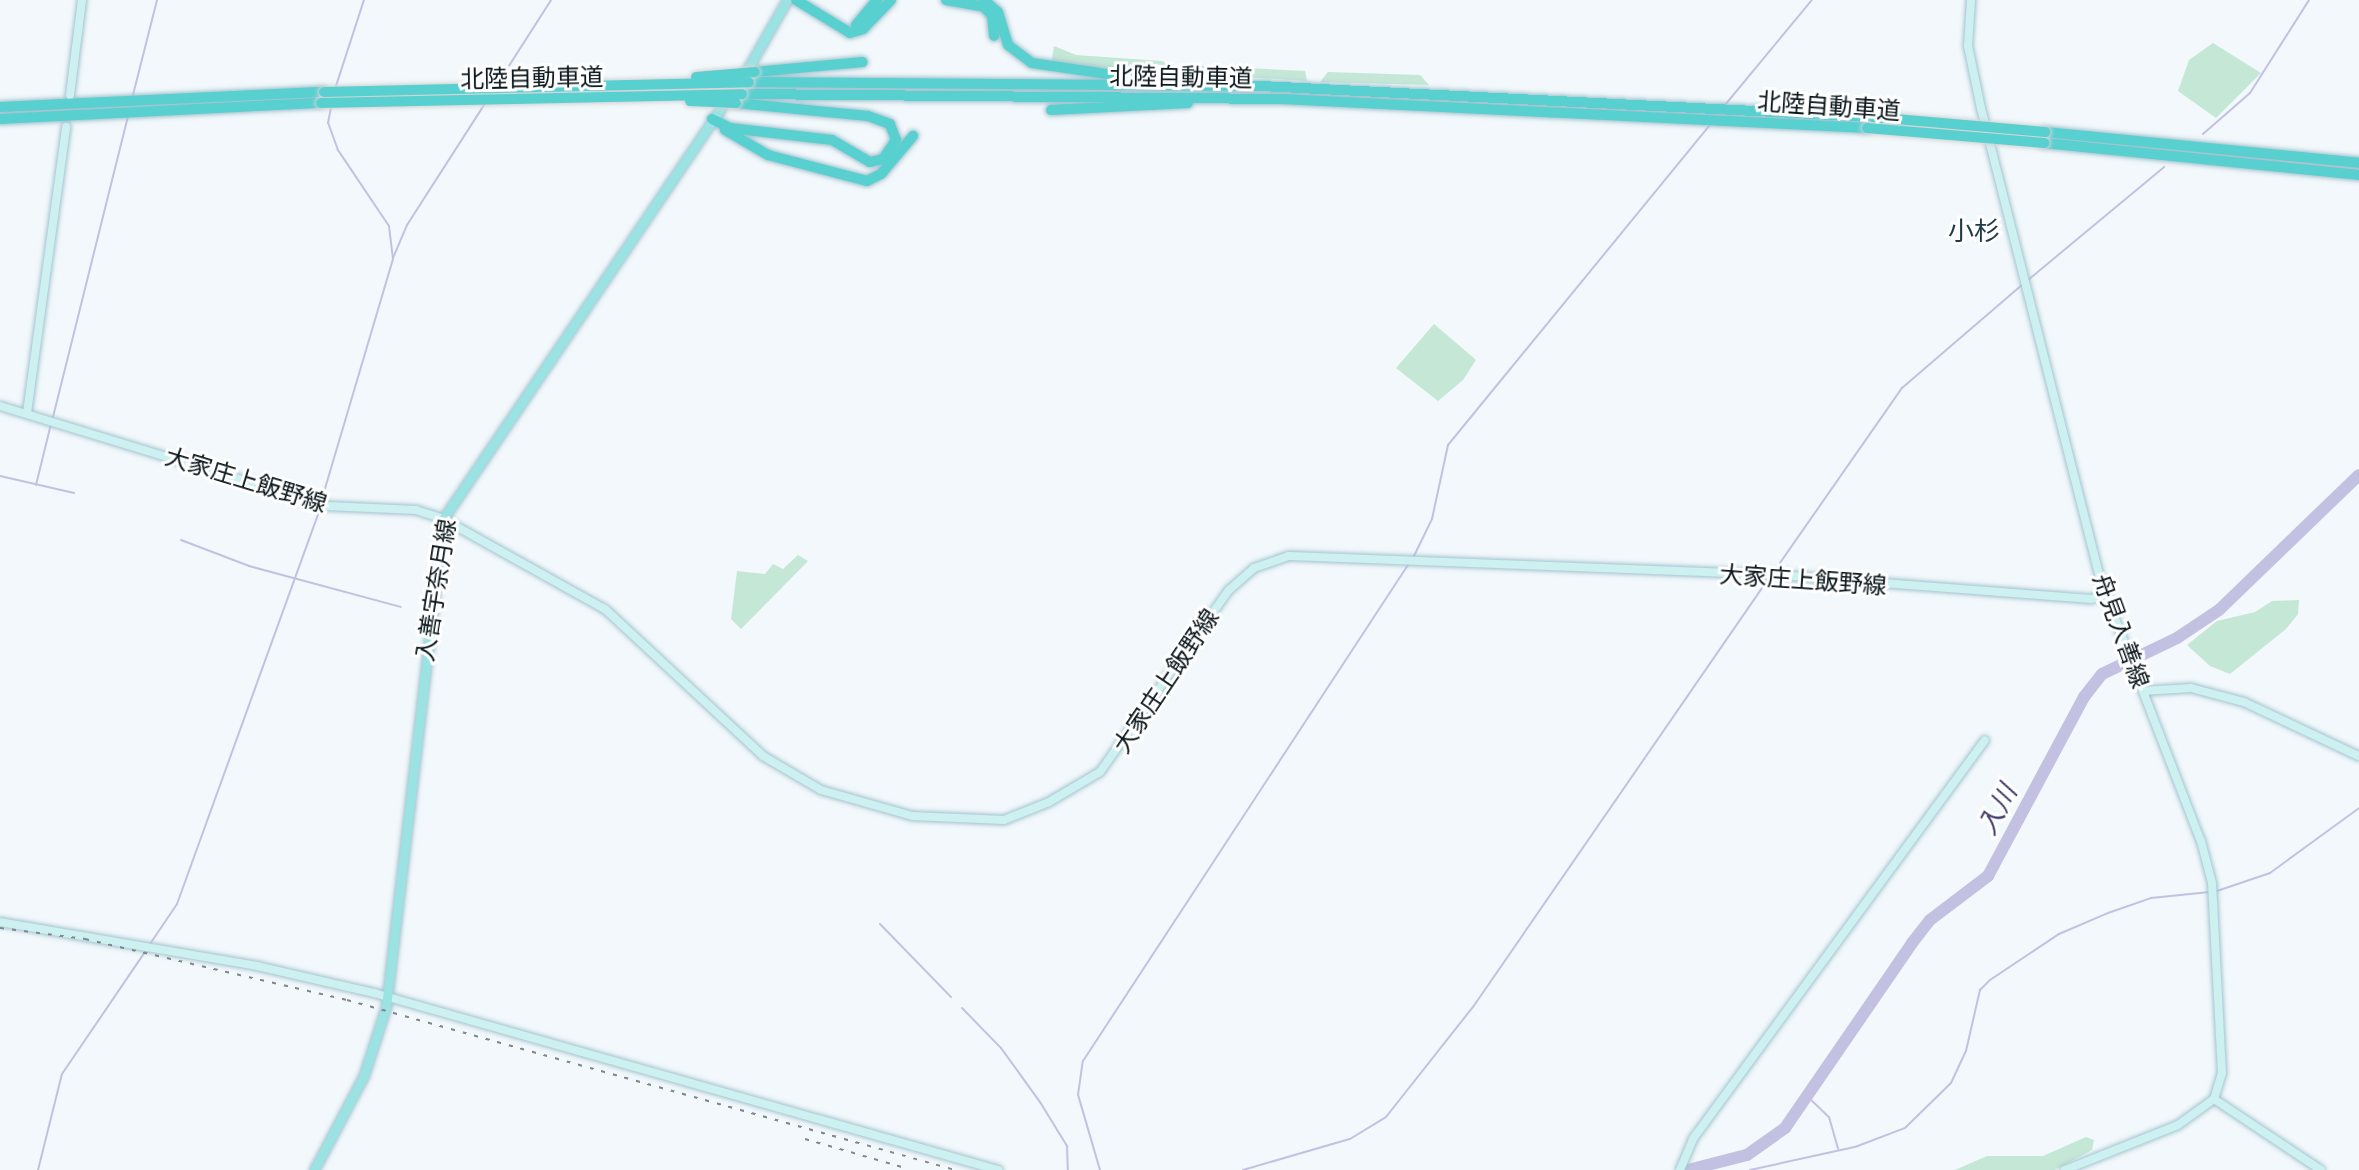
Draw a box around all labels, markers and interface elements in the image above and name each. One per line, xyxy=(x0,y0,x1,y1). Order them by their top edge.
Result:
street label: 北陸自動車道 xyxy=(1109,61,1253,93)
street label: 北陸自動車道 xyxy=(460,62,604,94)
street label: 北陸自動車道 xyxy=(1756,87,1902,125)
district label: 小杉 xyxy=(1948,216,2000,248)
street label: 大家庄上飯野線 xyxy=(161,442,331,518)
street label: 入善宇奈月線 xyxy=(411,517,461,663)
street label: 大家庄上飯野線 xyxy=(1718,560,1888,600)
street label: 舟見入善線 xyxy=(2087,570,2155,692)
street label: 大家庄上飯野線 xyxy=(1107,603,1225,759)
water label: 入川 xyxy=(1972,780,2024,840)

